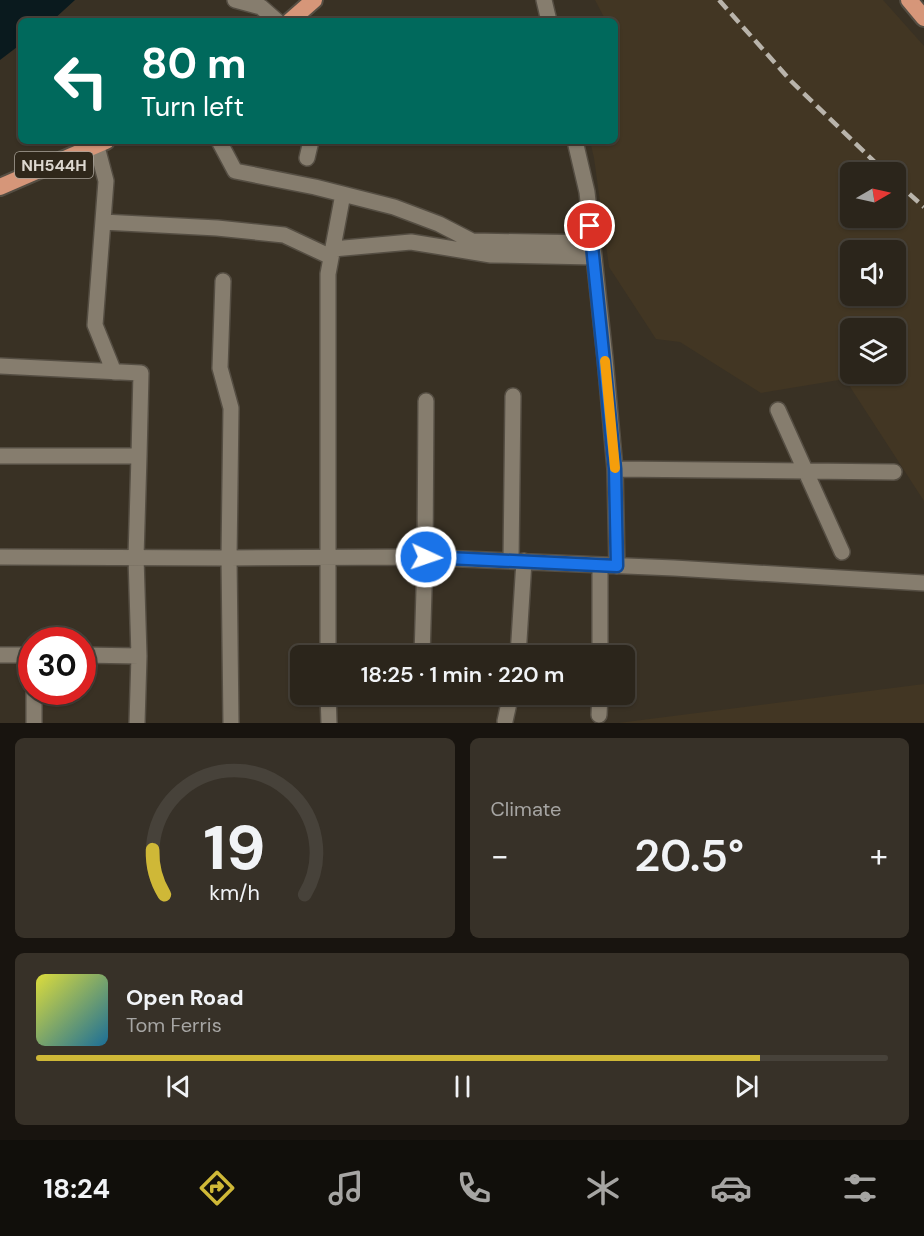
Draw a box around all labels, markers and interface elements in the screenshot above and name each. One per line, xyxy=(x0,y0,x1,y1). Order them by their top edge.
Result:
text: 80 m xyxy=(141,36,247,91)
icon: left xyxy=(42,42,120,120)
text: Turn left xyxy=(141,89,244,124)
road number: NH544H xyxy=(15,152,93,178)
north arrow xyxy=(840,162,906,228)
map controls xyxy=(840,162,906,384)
pin xyxy=(564,200,615,251)
icon: arrive xyxy=(573,209,606,242)
button: sound xyxy=(840,240,906,306)
button: layers xyxy=(840,318,906,384)
position arrow xyxy=(394,525,458,589)
speed limit sign: 30 xyxy=(18,627,96,705)
text: 18:25 · 1 min · 220 m xyxy=(361,660,564,689)
text: Climate xyxy=(491,796,561,822)
text: 19 xyxy=(204,807,266,888)
text: 20.5° xyxy=(634,826,744,885)
text: − xyxy=(491,834,509,877)
text: + xyxy=(870,834,888,877)
text: km/h xyxy=(209,879,260,907)
text: Open Road xyxy=(126,983,244,1012)
text: Tom Ferris xyxy=(126,1012,222,1038)
icon: previous xyxy=(162,1070,195,1103)
icon: pause xyxy=(446,1070,479,1103)
icon: next xyxy=(730,1070,763,1103)
icon: directions xyxy=(196,1167,238,1209)
icon: music xyxy=(325,1167,367,1209)
icon: phone xyxy=(453,1167,495,1209)
icon: climate xyxy=(582,1167,624,1209)
icon: car xyxy=(710,1167,752,1209)
icon: filters xyxy=(839,1167,881,1209)
text: 18:24 xyxy=(43,1171,110,1206)

